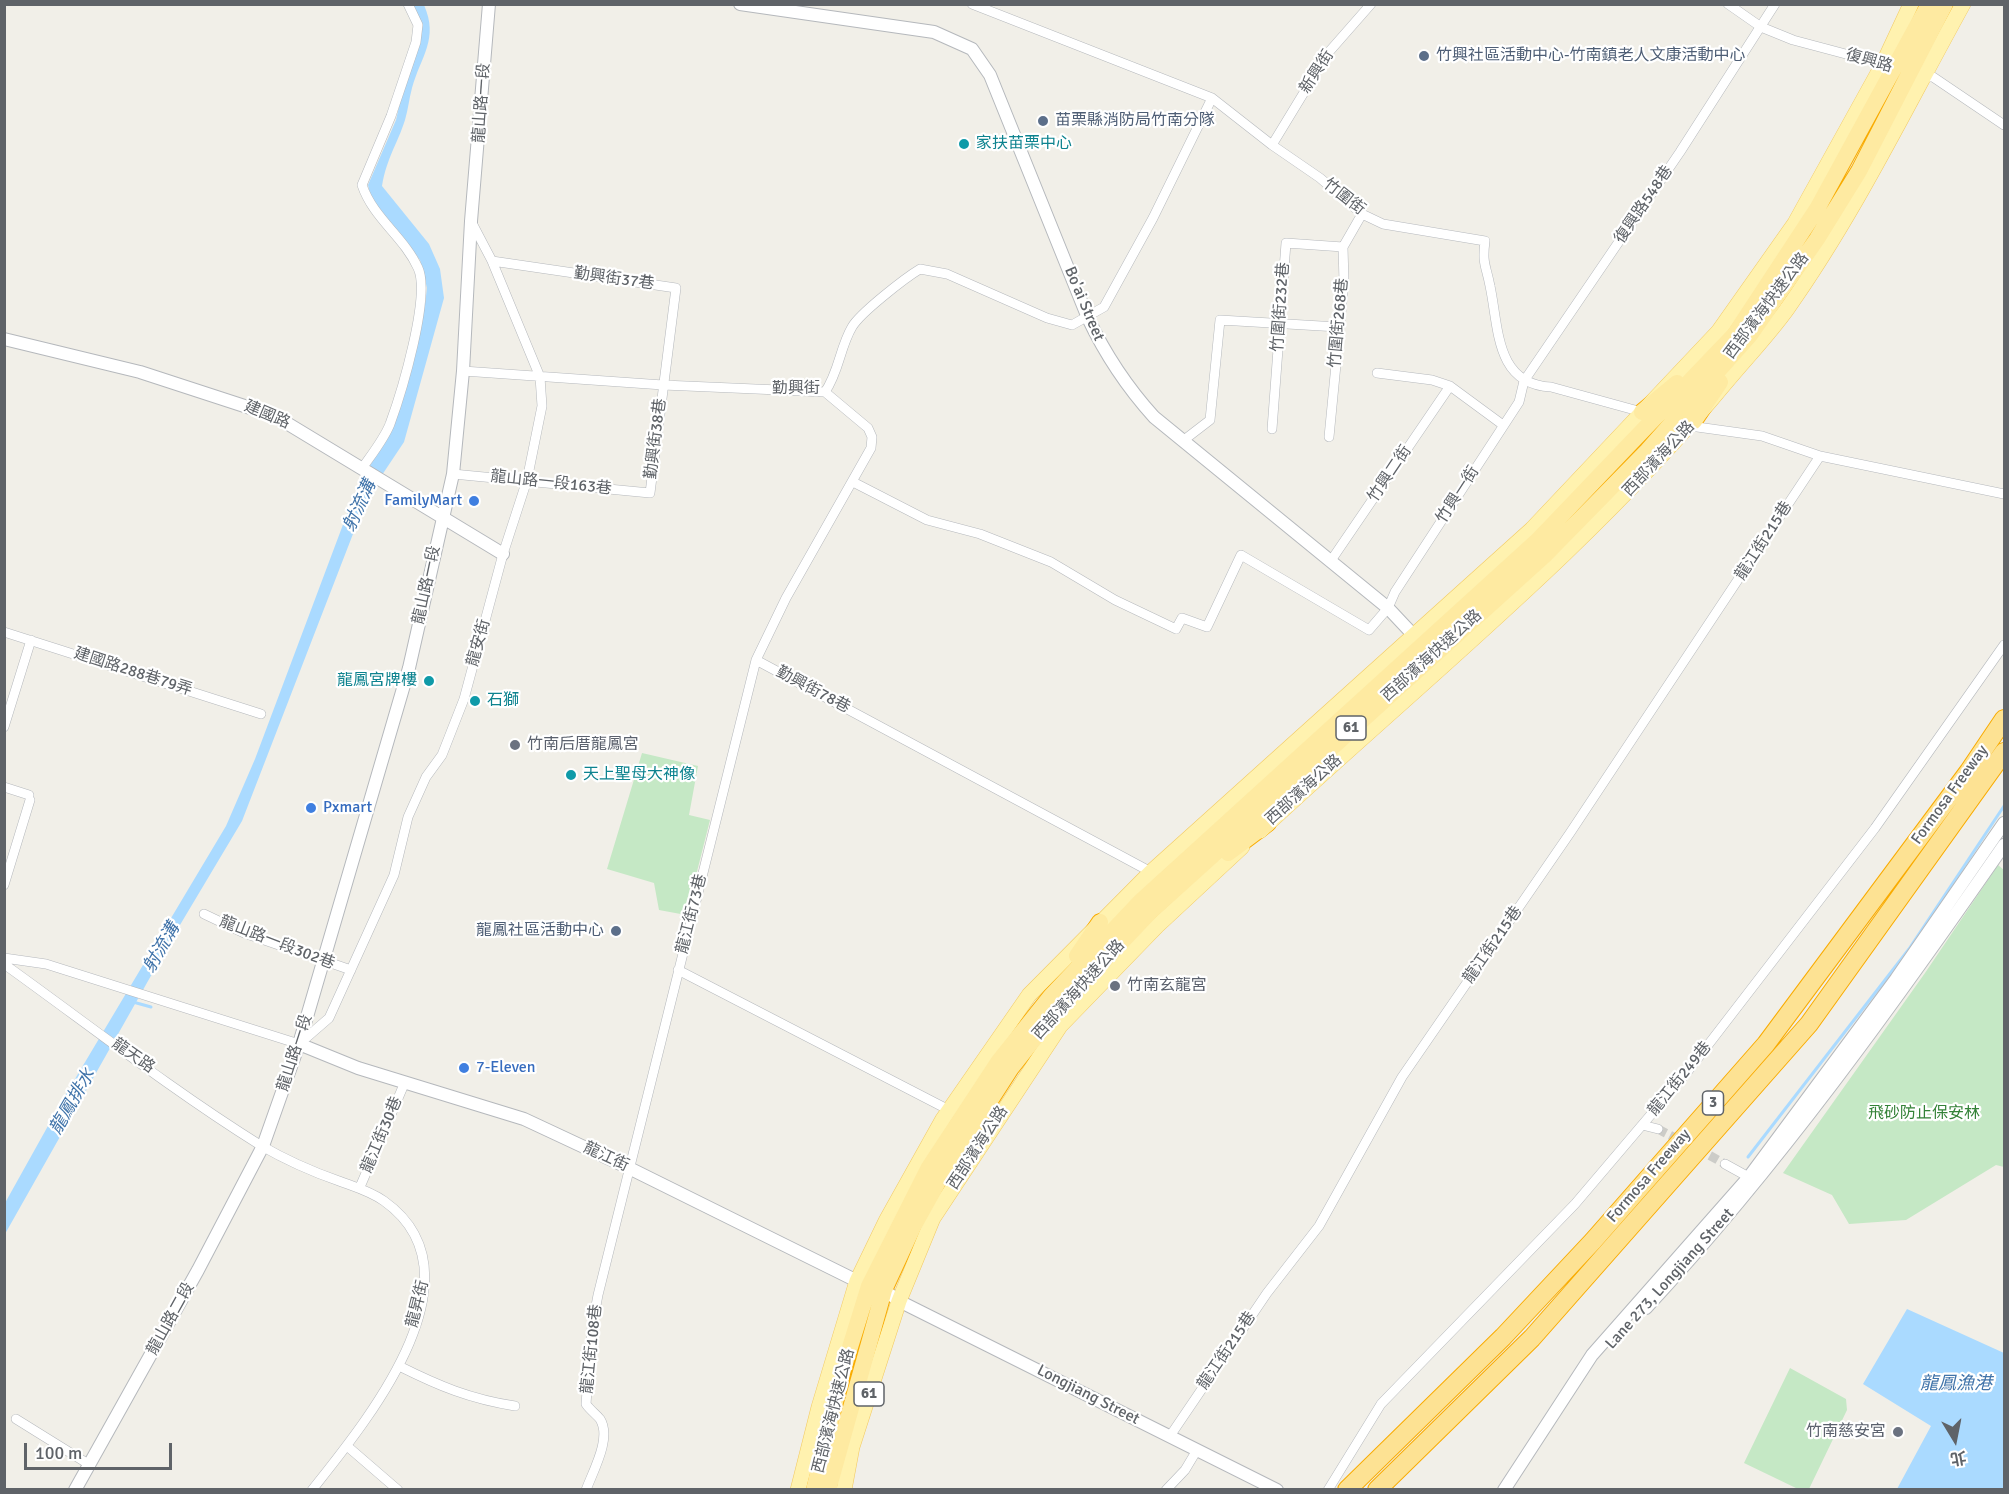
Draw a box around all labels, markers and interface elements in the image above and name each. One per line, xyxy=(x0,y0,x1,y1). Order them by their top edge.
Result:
street label: 復興路 xyxy=(1843,45,1895,77)
place label: 竹興社區活動中心-竹南鎮老人文康活動中心 xyxy=(1436,46,1746,66)
street label: 新興街 xyxy=(1296,47,1338,97)
marker: 竹興社區活動中心-竹南鎮老人文康活動中心 xyxy=(1417,49,1431,63)
street label: 龍山路一段 xyxy=(470,62,494,144)
place label: 苗栗縣消防局竹南分隊 xyxy=(1055,111,1215,131)
marker: 苗栗縣消防局竹南分隊 xyxy=(1036,114,1050,128)
place label: 家扶苗栗中心 xyxy=(976,134,1072,154)
marker: 家扶苗栗中心 xyxy=(957,137,971,151)
street label: 復興路548巷 xyxy=(1611,162,1677,248)
street label: 竹圍街 xyxy=(1319,175,1369,219)
street label: 西部濱海快速公路 xyxy=(1721,249,1813,363)
street label: 竹圍街232巷 xyxy=(1268,261,1294,353)
street label: 勤興街37巷 xyxy=(572,264,656,294)
street label: Bo'ai Street xyxy=(1060,264,1108,344)
street label: 竹圍街268巷 xyxy=(1326,277,1352,369)
street label: 勤興街 xyxy=(772,379,820,399)
street label: 建國路 xyxy=(241,397,293,433)
street label: 勤興街38巷 xyxy=(642,397,670,481)
street label: 西部濱海公路 xyxy=(1619,417,1699,501)
street label: 竹興二街 xyxy=(1364,442,1416,506)
street label: 竹興一街 xyxy=(1433,463,1483,527)
street label: 龍山路一段163巷 xyxy=(489,467,613,499)
water label: 射流溝 xyxy=(339,477,381,535)
place label: FamilyMart xyxy=(384,491,462,511)
marker: FamilyMart xyxy=(467,494,481,508)
street label: 龍江街215巷 xyxy=(1731,498,1797,584)
street label: 龍山路一段 xyxy=(409,544,445,626)
street label: 西部濱海快速公路 xyxy=(1378,606,1486,706)
street label: 龍安街 xyxy=(464,617,494,669)
street label: 建國路288巷79弄 xyxy=(71,644,195,700)
street label: 勤興街78巷 xyxy=(773,662,853,718)
place label: 龍鳳宮牌樓 xyxy=(337,671,417,691)
marker: 龍鳳宮牌樓 xyxy=(422,674,436,688)
place label: 石獅 xyxy=(487,691,519,711)
marker: 石獅 xyxy=(468,694,482,708)
road number: 61 xyxy=(1336,716,1366,740)
place label: 竹南后厝龍鳳宮 xyxy=(527,735,639,755)
marker: 竹南后厝龍鳳宮 xyxy=(508,738,522,752)
street label: Formosa Freeway xyxy=(1908,742,1992,848)
street label: 西部濱海公路 xyxy=(1262,751,1346,829)
place label: 天上聖母大神像 xyxy=(583,765,695,785)
marker: 天上聖母大神像 xyxy=(564,768,578,782)
place label: Pxmart xyxy=(323,798,372,818)
marker: Pxmart xyxy=(304,801,318,815)
street label: 龍江街73巷 xyxy=(673,872,711,956)
street label: 龍江街215巷 xyxy=(1459,903,1527,987)
street label: 龍山路一段302巷 xyxy=(217,912,337,974)
water label: 射流溝 xyxy=(139,919,185,977)
place label: 龍鳳社區活動中心 xyxy=(476,921,604,941)
marker: 龍鳳社區活動中心 xyxy=(609,924,623,938)
street label: 西部濱海快速公路 xyxy=(1029,936,1129,1044)
place label: 竹南玄龍宮 xyxy=(1127,976,1207,996)
marker: 竹南玄龍宮 xyxy=(1108,979,1122,993)
street label: 龍山路一段 xyxy=(274,1012,316,1094)
street label: 龍天路 xyxy=(108,1034,158,1078)
street label: 龍江街249巷 xyxy=(1644,1038,1716,1120)
place label: 7-Eleven xyxy=(476,1058,535,1078)
marker: 7-Eleven xyxy=(457,1061,471,1075)
water label: 龍鳳排水 xyxy=(46,1065,100,1139)
road number: 3 xyxy=(1702,1091,1724,1115)
street label: 龍江街30巷 xyxy=(357,1094,407,1176)
street label: 西部濱海公路 xyxy=(944,1103,1012,1193)
park label: 飛砂防止保安林 xyxy=(1868,1104,1980,1124)
street label: Formosa Freeway xyxy=(1603,1125,1695,1227)
street label: 龍江街 xyxy=(580,1138,632,1176)
street label: Lane 273, Longjiang Street xyxy=(1602,1205,1738,1353)
street label: 龍昇街 xyxy=(403,1278,433,1330)
street label: 龍山路二段 xyxy=(143,1279,199,1359)
street label: 龍江街108巷 xyxy=(578,1303,606,1395)
street label: 龍江街215巷 xyxy=(1194,1308,1260,1394)
street label: 西部濱海快速公路 xyxy=(809,1347,859,1475)
street label: Longjiang Street xyxy=(1033,1361,1143,1429)
water label: 龍鳳漁港 xyxy=(1920,1373,1992,1395)
road number: 61 xyxy=(854,1382,884,1406)
north arrow xyxy=(1925,1410,1985,1470)
place label: 竹南慈安宮 xyxy=(1806,1422,1886,1442)
marker: 竹南慈安宮 xyxy=(1891,1425,1905,1439)
scale bar xyxy=(27,1431,176,1469)
text: 100 m xyxy=(35,1442,82,1464)
text: 北 xyxy=(1949,1446,1968,1469)

